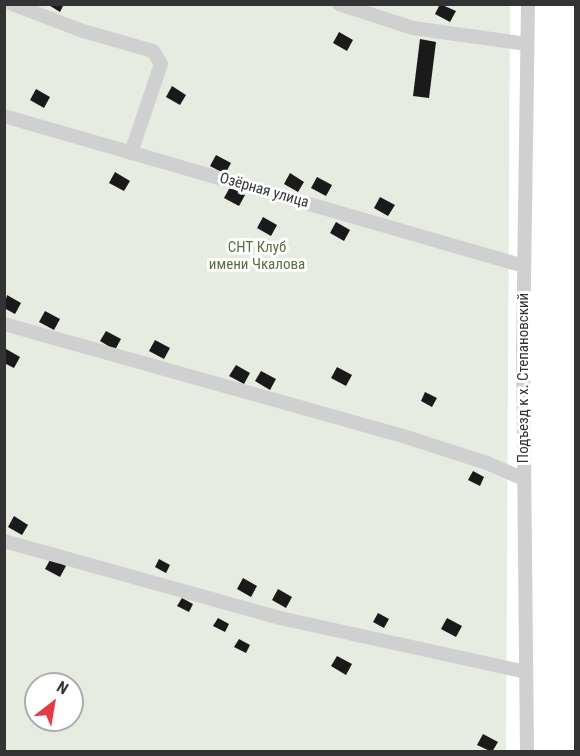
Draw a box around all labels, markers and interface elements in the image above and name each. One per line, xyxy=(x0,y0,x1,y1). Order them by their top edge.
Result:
street label: Озёрная улица xyxy=(217,170,311,212)
park label: СНТ Клуб имени Чкалова xyxy=(209,239,305,274)
street label: Подъезд к х. Степановский xyxy=(515,293,533,463)
north arrow xyxy=(24,672,84,732)
text: N xyxy=(53,677,72,699)

